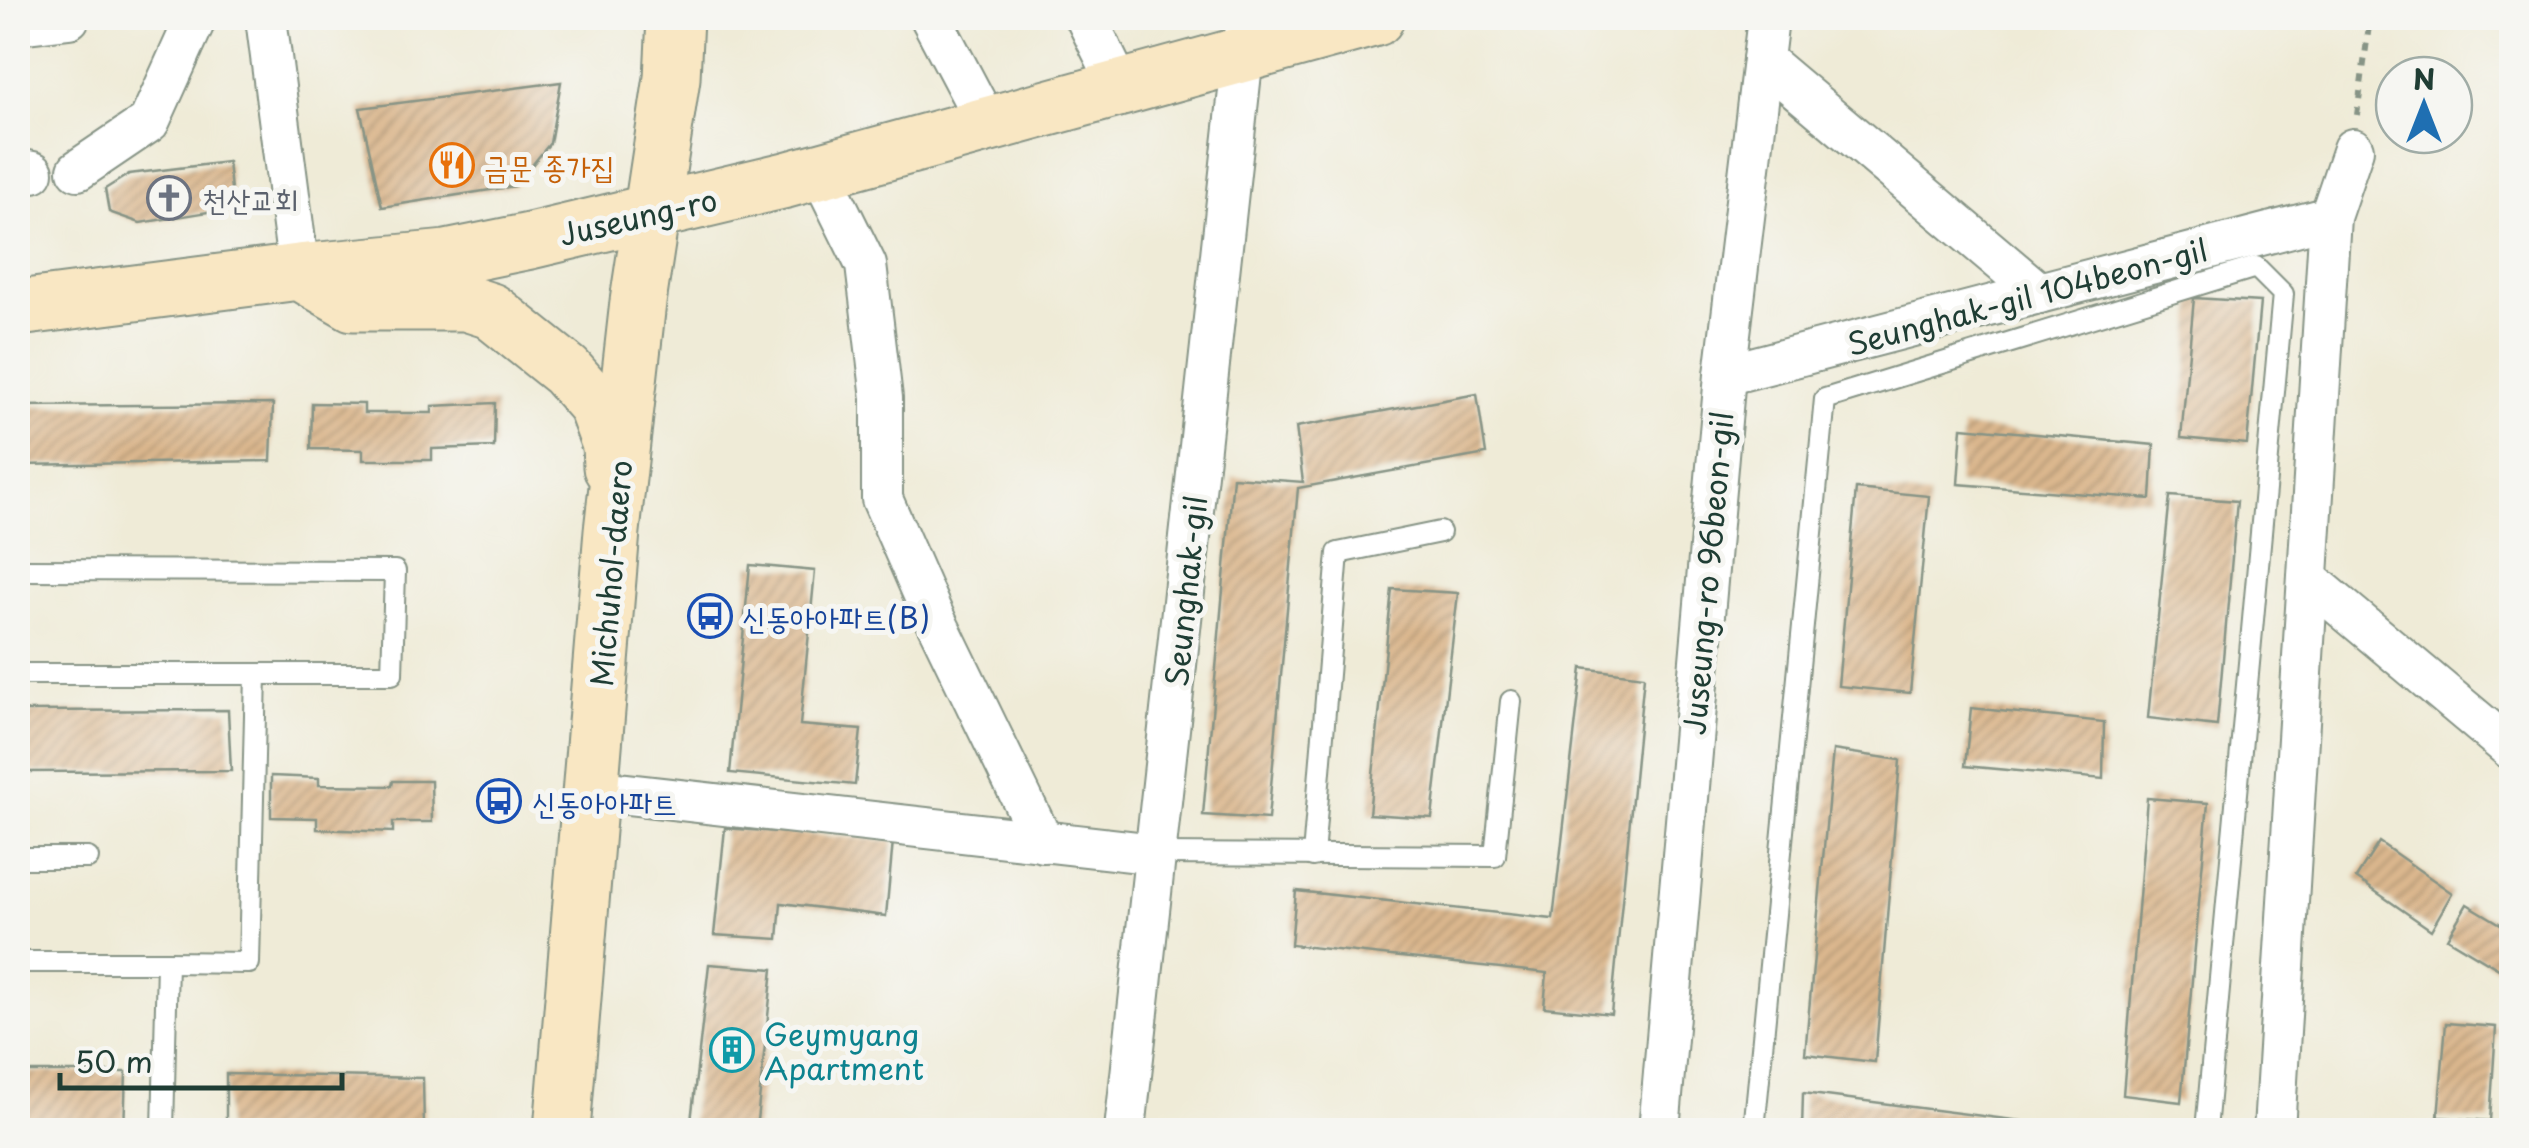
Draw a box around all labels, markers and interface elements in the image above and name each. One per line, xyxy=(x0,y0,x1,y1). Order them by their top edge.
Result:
north arrow xyxy=(2374,55,2474,155)
text: N xyxy=(2413,57,2435,100)
restaurant icon: 금문 종가집 xyxy=(429,142,475,188)
place label: 금문 종가집 xyxy=(484,143,614,188)
church icon: 천산교회 xyxy=(146,175,192,221)
place label: 천산교회 xyxy=(202,176,299,221)
street label: Juseung-ro xyxy=(555,176,721,256)
street label: Seunghak-gil 104beon-gil xyxy=(1842,226,2212,366)
street label: Juseung-ro 96beon-gil xyxy=(1670,409,1744,737)
street label: Michuhol-daero xyxy=(578,458,642,688)
street label: Seunghak-gil xyxy=(1153,493,1217,689)
bus stop icon: 신동아아파트(B) xyxy=(687,593,733,639)
place label: 신동아아파트(B) xyxy=(742,594,930,639)
bus stop icon: 신동아아파트 xyxy=(476,778,522,824)
place label: 신동아아파트 xyxy=(532,779,677,824)
place label: Geymyang Apartment xyxy=(764,1011,924,1090)
building icon: Geymyang Apartment xyxy=(709,1027,755,1073)
scale bar xyxy=(60,1028,342,1090)
text: 50 m xyxy=(75,1038,153,1083)

